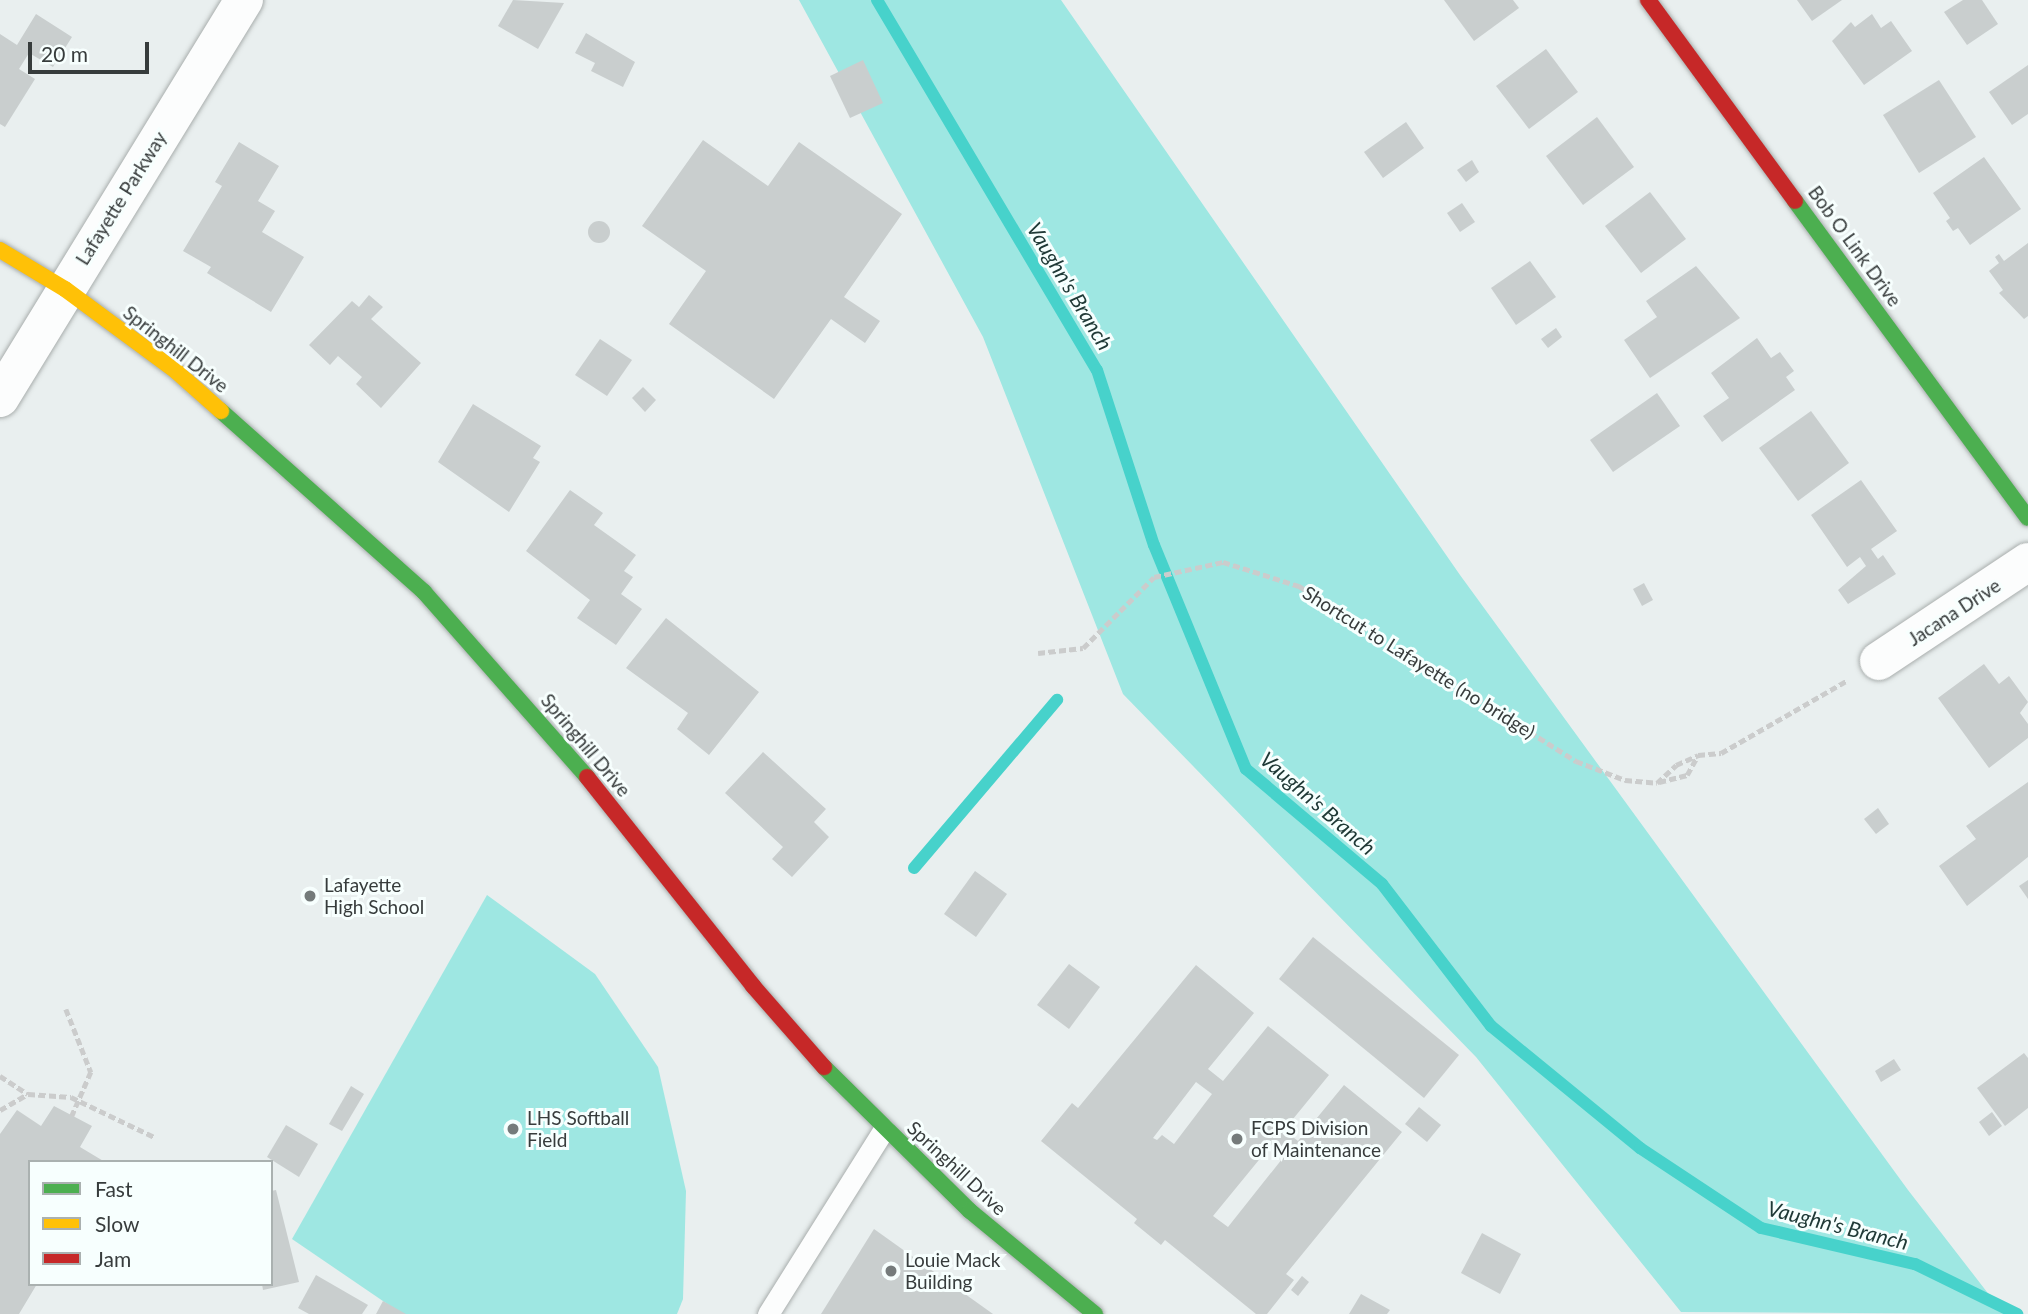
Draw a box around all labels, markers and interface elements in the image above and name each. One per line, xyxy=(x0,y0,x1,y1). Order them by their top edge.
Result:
scale bar xyxy=(32,28,152,72)
text: 20 m xyxy=(41,41,88,66)
street label: Lafayette Parkway xyxy=(71,127,171,269)
street label: Bob O Link Drive xyxy=(1804,181,1906,311)
water label: Vaughn's Branch xyxy=(1022,218,1118,354)
street label: Springhill Drive xyxy=(119,301,233,397)
street label: Jacana Drive xyxy=(1903,574,2005,650)
street label: Shortcut to Lafayette (no bridge) xyxy=(1299,581,1539,743)
street label: Springhill Drive xyxy=(536,689,636,801)
water label: Vaughn's Branch xyxy=(1255,746,1381,860)
place label: Lafayette High School xyxy=(324,874,424,918)
marker: Lafayette High School xyxy=(302,888,318,904)
place label: LHS Softball Field xyxy=(527,1107,629,1151)
street label: Springhill Drive xyxy=(903,1116,1011,1220)
place label: FCPS Division of Maintenance xyxy=(1251,1117,1381,1161)
marker: LHS Softball Field xyxy=(505,1121,521,1137)
marker: FCPS Division of Maintenance xyxy=(1229,1131,1245,1147)
legend xyxy=(28,1160,273,1286)
text: Fast xyxy=(95,1176,132,1201)
water label: Vaughn's Branch xyxy=(1765,1195,1911,1255)
text: Slow xyxy=(95,1211,139,1236)
text: Jam xyxy=(95,1246,131,1271)
place label: Louie Mack Building xyxy=(905,1249,1000,1293)
marker: Louie Mack Building xyxy=(883,1263,899,1279)

